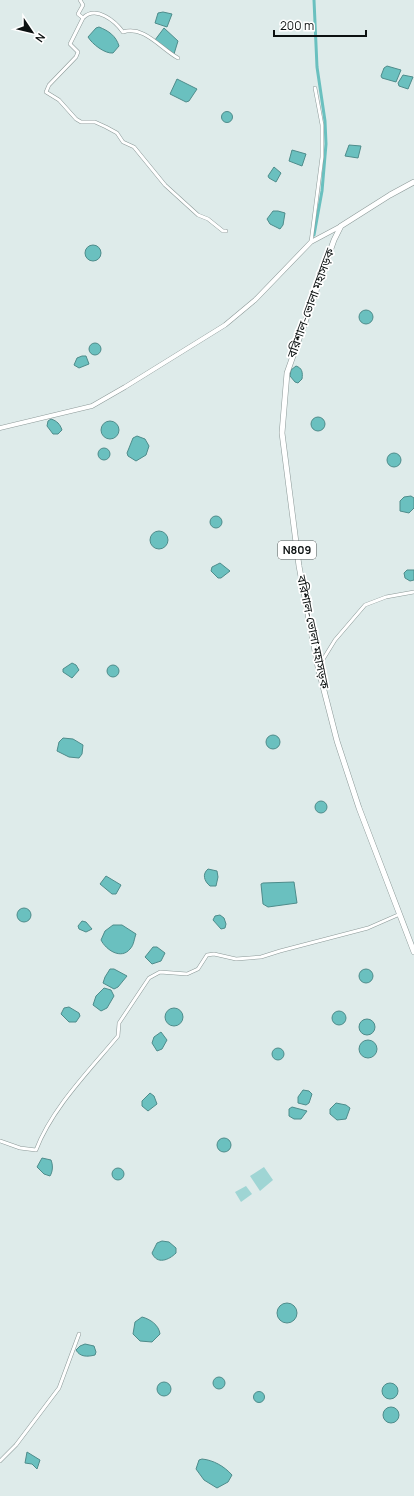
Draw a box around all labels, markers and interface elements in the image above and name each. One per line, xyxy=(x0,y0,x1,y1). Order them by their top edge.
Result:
north arrow xyxy=(12,12,52,52)
scale bar xyxy=(274,12,366,38)
text: 200 m xyxy=(280,17,314,34)
text: N xyxy=(32,30,49,46)
street label: বরিশাল-ভোলা মহাসড়ক xyxy=(282,245,338,361)
road number: N809 xyxy=(278,541,316,559)
street label: বরিশাল-ভোলা মহাসড়ক xyxy=(293,573,334,691)

